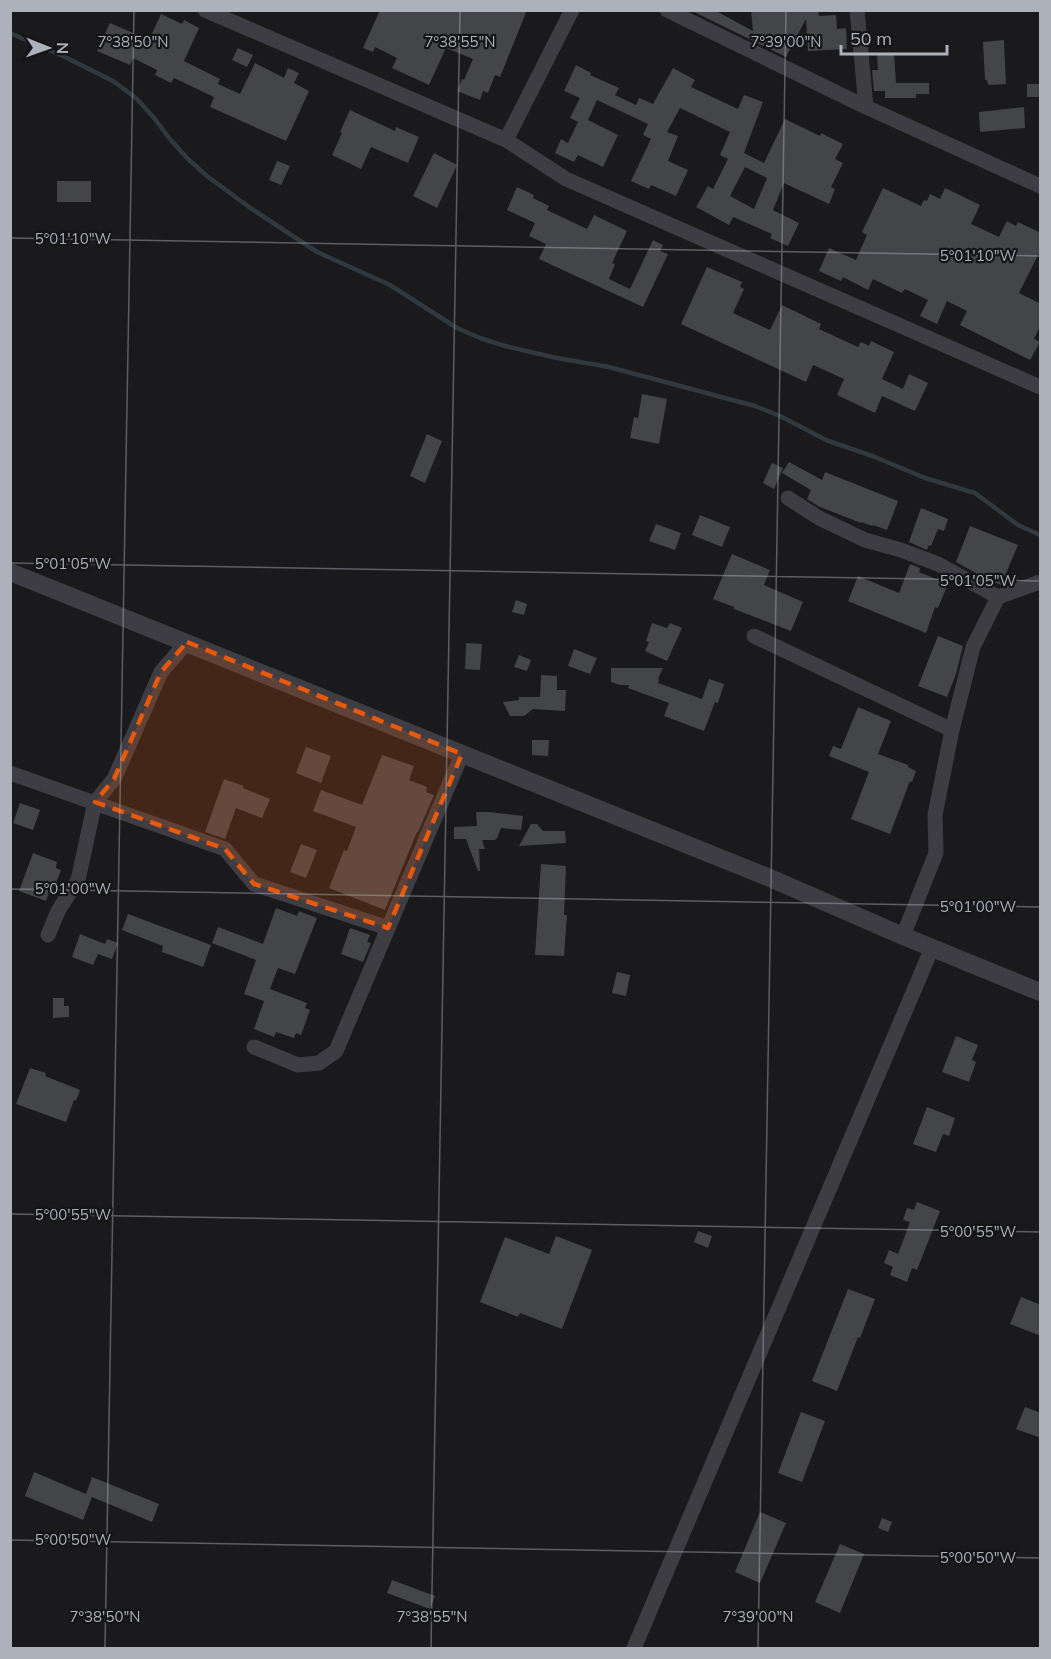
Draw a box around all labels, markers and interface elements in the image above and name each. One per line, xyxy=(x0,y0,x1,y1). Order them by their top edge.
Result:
north arrow xyxy=(18,18,78,78)
scale bar xyxy=(841,18,948,56)
text: 50 m xyxy=(850,27,892,50)
text: 7°38'50"N xyxy=(98,32,168,51)
text: 7°38'55"N xyxy=(425,32,495,51)
text: 7°39'00"N xyxy=(751,32,821,51)
text: N xyxy=(53,42,73,54)
text: 5°01'10"W xyxy=(35,229,112,248)
text: 5°01'10"W xyxy=(940,246,1017,265)
text: 5°01'05"W xyxy=(35,554,112,573)
text: 5°01'05"W xyxy=(940,571,1017,590)
text: 5°01'00"W xyxy=(35,879,112,898)
text: 5°01'00"W xyxy=(940,897,1017,916)
text: 5°00'55"W xyxy=(35,1205,112,1224)
text: 5°00'55"W xyxy=(940,1222,1017,1241)
text: 5°00'50"W xyxy=(35,1530,112,1549)
text: 5°00'50"W xyxy=(940,1548,1017,1567)
text: 7°38'50"N xyxy=(70,1607,140,1626)
text: 7°38'55"N xyxy=(397,1607,467,1626)
text: 7°39'00"N xyxy=(723,1607,793,1626)

